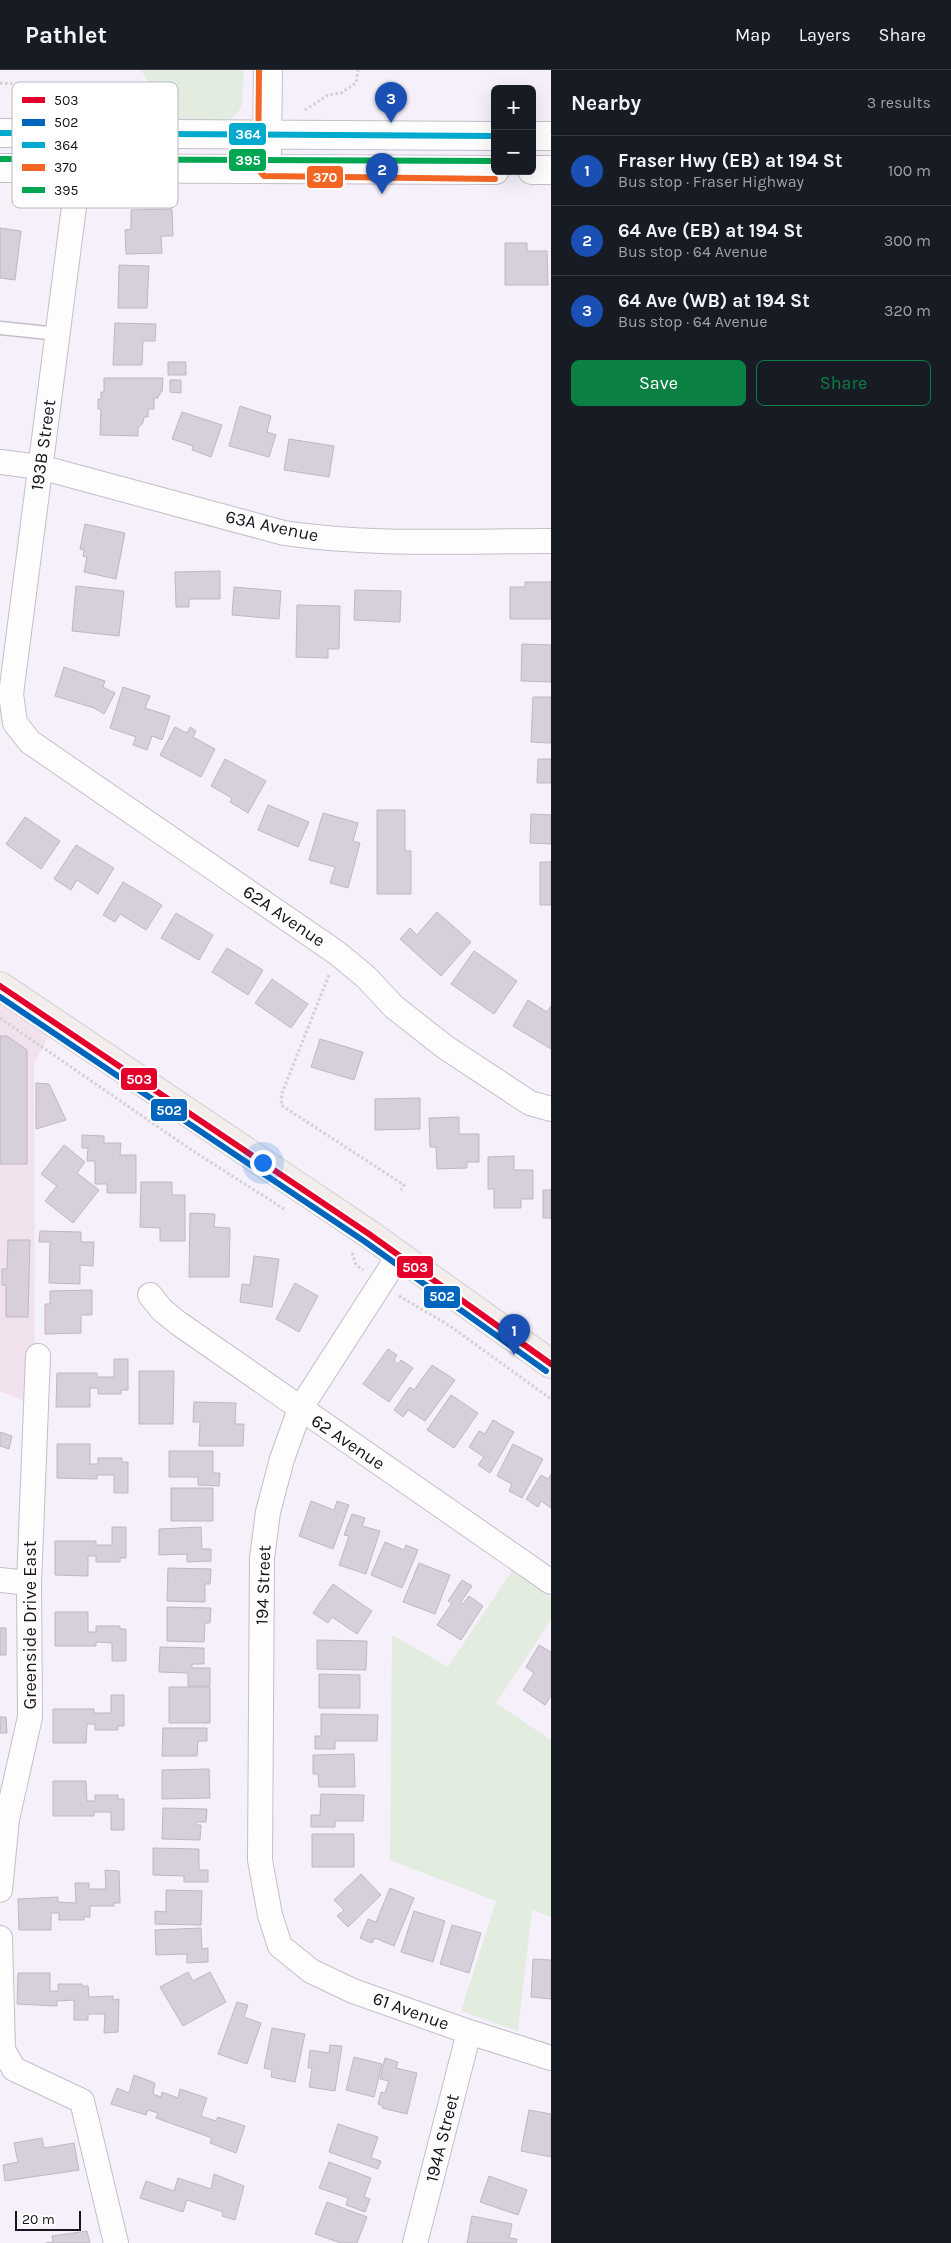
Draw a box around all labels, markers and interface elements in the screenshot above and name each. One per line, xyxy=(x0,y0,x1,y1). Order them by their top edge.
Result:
text: Pathlet xyxy=(25,21,107,49)
text: Map xyxy=(735,24,771,46)
text: Layers xyxy=(799,24,851,46)
text: Share xyxy=(879,24,926,46)
legend xyxy=(12,82,178,208)
pin: 3 xyxy=(375,82,407,123)
map controls xyxy=(491,85,536,175)
button: + xyxy=(491,85,536,130)
text: Nearby xyxy=(571,91,641,115)
text: 503 xyxy=(54,92,78,109)
text: 3 results xyxy=(867,93,931,112)
text: 502 xyxy=(54,114,78,131)
line badge: 364 xyxy=(228,122,267,146)
text: 364 xyxy=(235,126,261,143)
button: − xyxy=(491,130,536,175)
text: 364 xyxy=(54,137,78,154)
line badge: 395 xyxy=(228,148,267,172)
text: Fraser Hwy (EB) at 194 St xyxy=(618,150,842,172)
text: 395 xyxy=(235,152,261,169)
pin: 2 xyxy=(366,153,398,194)
text: 370 xyxy=(54,159,77,176)
text: 1 xyxy=(584,161,590,180)
text: 100 m xyxy=(888,161,931,180)
line badge: 370 xyxy=(306,165,344,189)
text: 370 xyxy=(313,169,337,186)
text: Bus stop · Fraser Highway xyxy=(618,172,804,191)
text: 395 xyxy=(54,182,78,199)
text: 64 Ave (EB) at 194 St xyxy=(618,220,803,242)
text: 2 xyxy=(582,231,592,250)
text: 300 m xyxy=(884,231,931,250)
text: Bus stop · 64 Avenue xyxy=(618,242,767,261)
text: 64 Ave (WB) at 194 St xyxy=(618,290,810,312)
text: 3 xyxy=(582,301,592,320)
text: 320 m xyxy=(884,301,931,320)
text: Bus stop · 64 Avenue xyxy=(618,312,767,331)
button: Save xyxy=(571,360,746,406)
button: Share xyxy=(756,360,931,406)
street label: 193B Street xyxy=(26,398,60,492)
street label: 63A Avenue xyxy=(223,505,321,547)
street label: 62A Avenue xyxy=(239,880,329,952)
line badge: 503 xyxy=(120,1067,158,1091)
text: 503 xyxy=(126,1071,152,1088)
line badge: 502 xyxy=(150,1098,188,1122)
text: 502 xyxy=(156,1102,182,1119)
your location xyxy=(250,1150,276,1176)
line badge: 503 xyxy=(396,1255,434,1279)
text: 503 xyxy=(402,1259,428,1276)
line badge: 502 xyxy=(423,1285,461,1309)
text: 502 xyxy=(429,1288,455,1305)
pin: 1 xyxy=(498,1314,530,1355)
street label: 62 Avenue xyxy=(307,1409,389,1475)
street label: Greenside Drive East xyxy=(19,1540,41,1710)
street label: 194 Street xyxy=(251,1544,275,1625)
street label: 61 Avenue xyxy=(370,1987,452,2035)
street label: 194A Street xyxy=(420,2091,464,2185)
scale bar xyxy=(15,2208,81,2231)
text: 20 m xyxy=(22,2211,55,2228)

